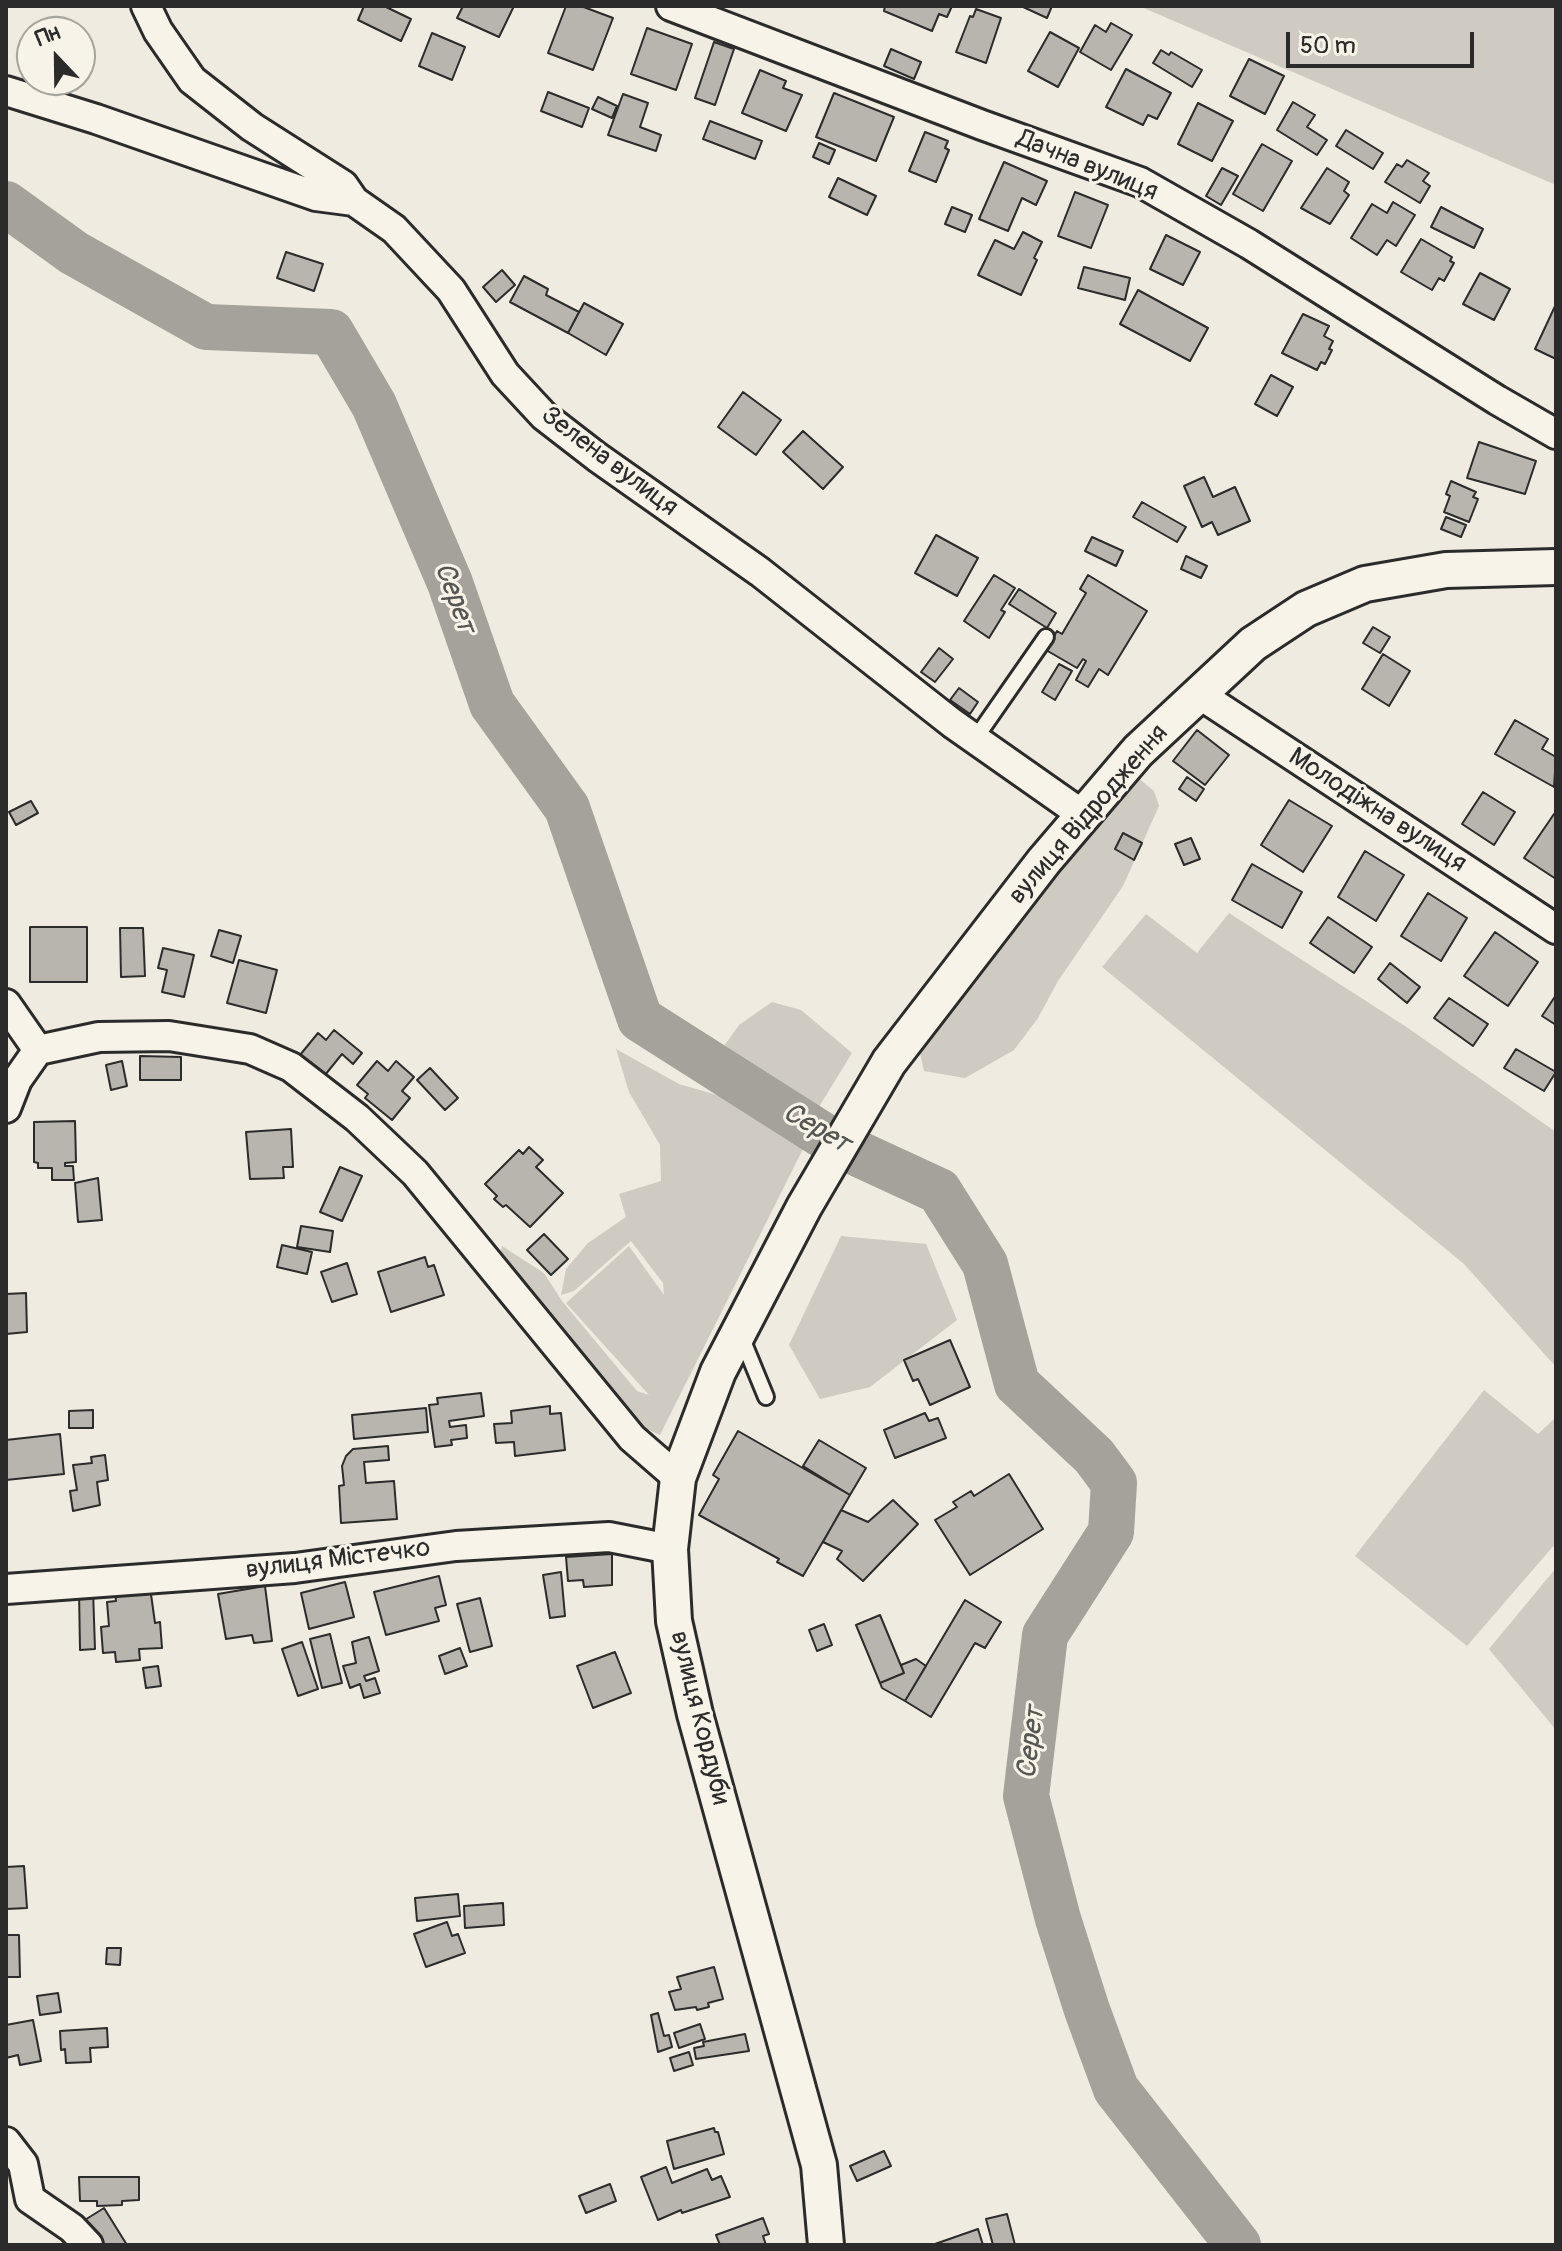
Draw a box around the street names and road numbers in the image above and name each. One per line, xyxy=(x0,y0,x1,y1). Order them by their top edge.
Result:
street label: Дачна вулиця xyxy=(1012,124,1162,208)
street label: Зелена вулиця xyxy=(534,400,684,524)
street label: вулиця Відродження xyxy=(1003,719,1175,911)
street label: Молодіжна вулиця xyxy=(1282,742,1472,880)
street label: вулиця Містечко xyxy=(244,1533,432,1587)
street label: вулиця Кордуби xyxy=(662,1628,736,1808)

